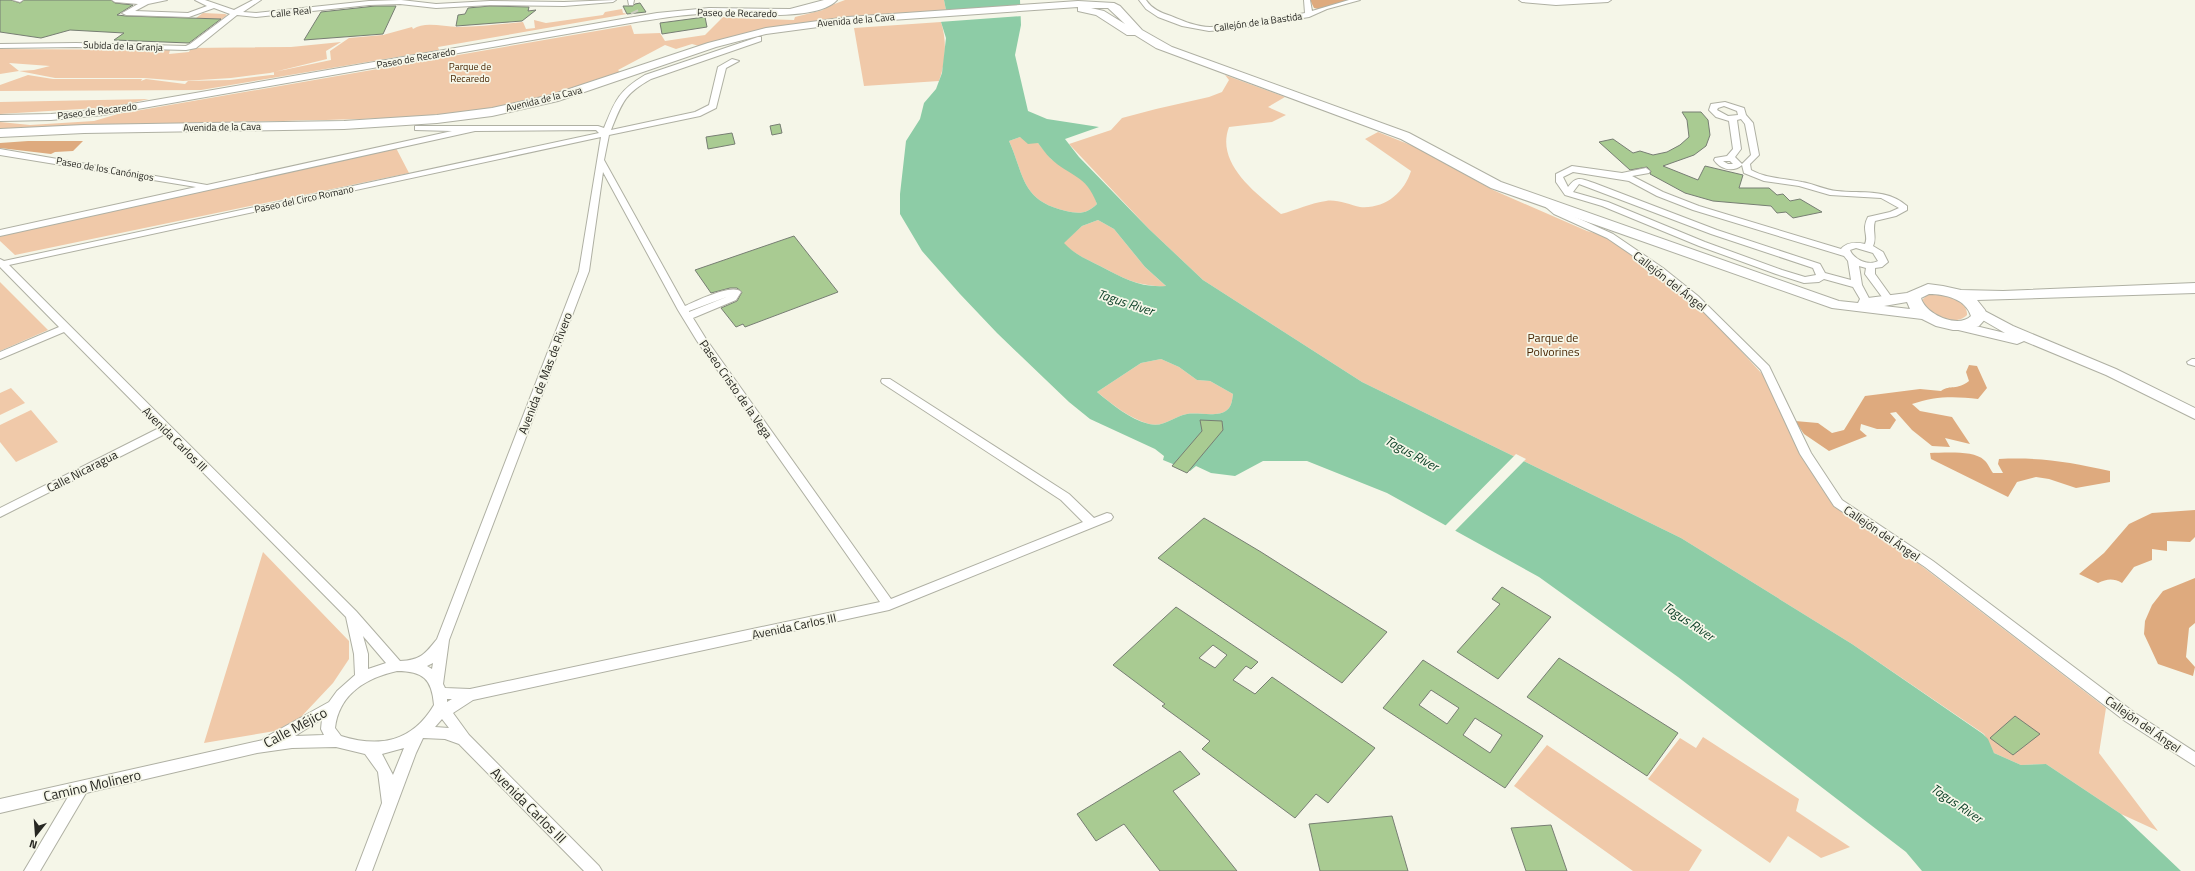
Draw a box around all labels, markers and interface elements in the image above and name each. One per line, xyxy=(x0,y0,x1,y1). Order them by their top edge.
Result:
street label: Calle Real xyxy=(270,2,312,22)
street label: Paseo de Recaredo xyxy=(697,5,777,21)
street label: Callejón de la Bastida xyxy=(1213,8,1303,36)
street label: Avenida de la Cava xyxy=(817,9,895,31)
street label: Subida de la Granja xyxy=(83,37,163,55)
street label: Paseo de Recaredo xyxy=(375,44,457,72)
park label: Parque de Recaredo xyxy=(449,59,491,86)
street label: Avenida de la Cava xyxy=(504,82,584,116)
street label: Paseo de Recaredo xyxy=(56,99,138,123)
street label: Avenida de la Cava xyxy=(183,119,261,135)
street label: Paseo de los Canónigos xyxy=(55,153,155,185)
street label: Paseo del Circo Romano xyxy=(253,181,355,217)
street label: Callejón del Ángel xyxy=(1629,246,1711,316)
water label: Tagus River xyxy=(1095,283,1159,321)
street label: Avenida de Mas de Rivero xyxy=(513,309,577,437)
park label: Parque de Polvorines xyxy=(1526,328,1580,361)
street label: Paseo Cristo de la Vega xyxy=(695,336,777,442)
street label: Avenida Carlos III xyxy=(138,402,212,476)
water label: Tagus River xyxy=(1382,430,1444,477)
street label: Calle Nicaragua xyxy=(43,445,121,497)
street label: Callejón del Ángel xyxy=(1840,500,1924,566)
water label: Tagus River xyxy=(1659,596,1720,647)
street label: Avenida Carlos III xyxy=(750,608,838,644)
street label: Callejón del Ángel xyxy=(2101,691,2185,757)
street label: Calle Méjico xyxy=(259,701,331,753)
street label: Avenida Carlos III xyxy=(486,762,572,848)
street label: Camino Molinero xyxy=(41,764,143,806)
water label: Tagus River xyxy=(1927,778,1988,829)
north arrow xyxy=(16,815,56,855)
text: N xyxy=(27,836,39,853)

